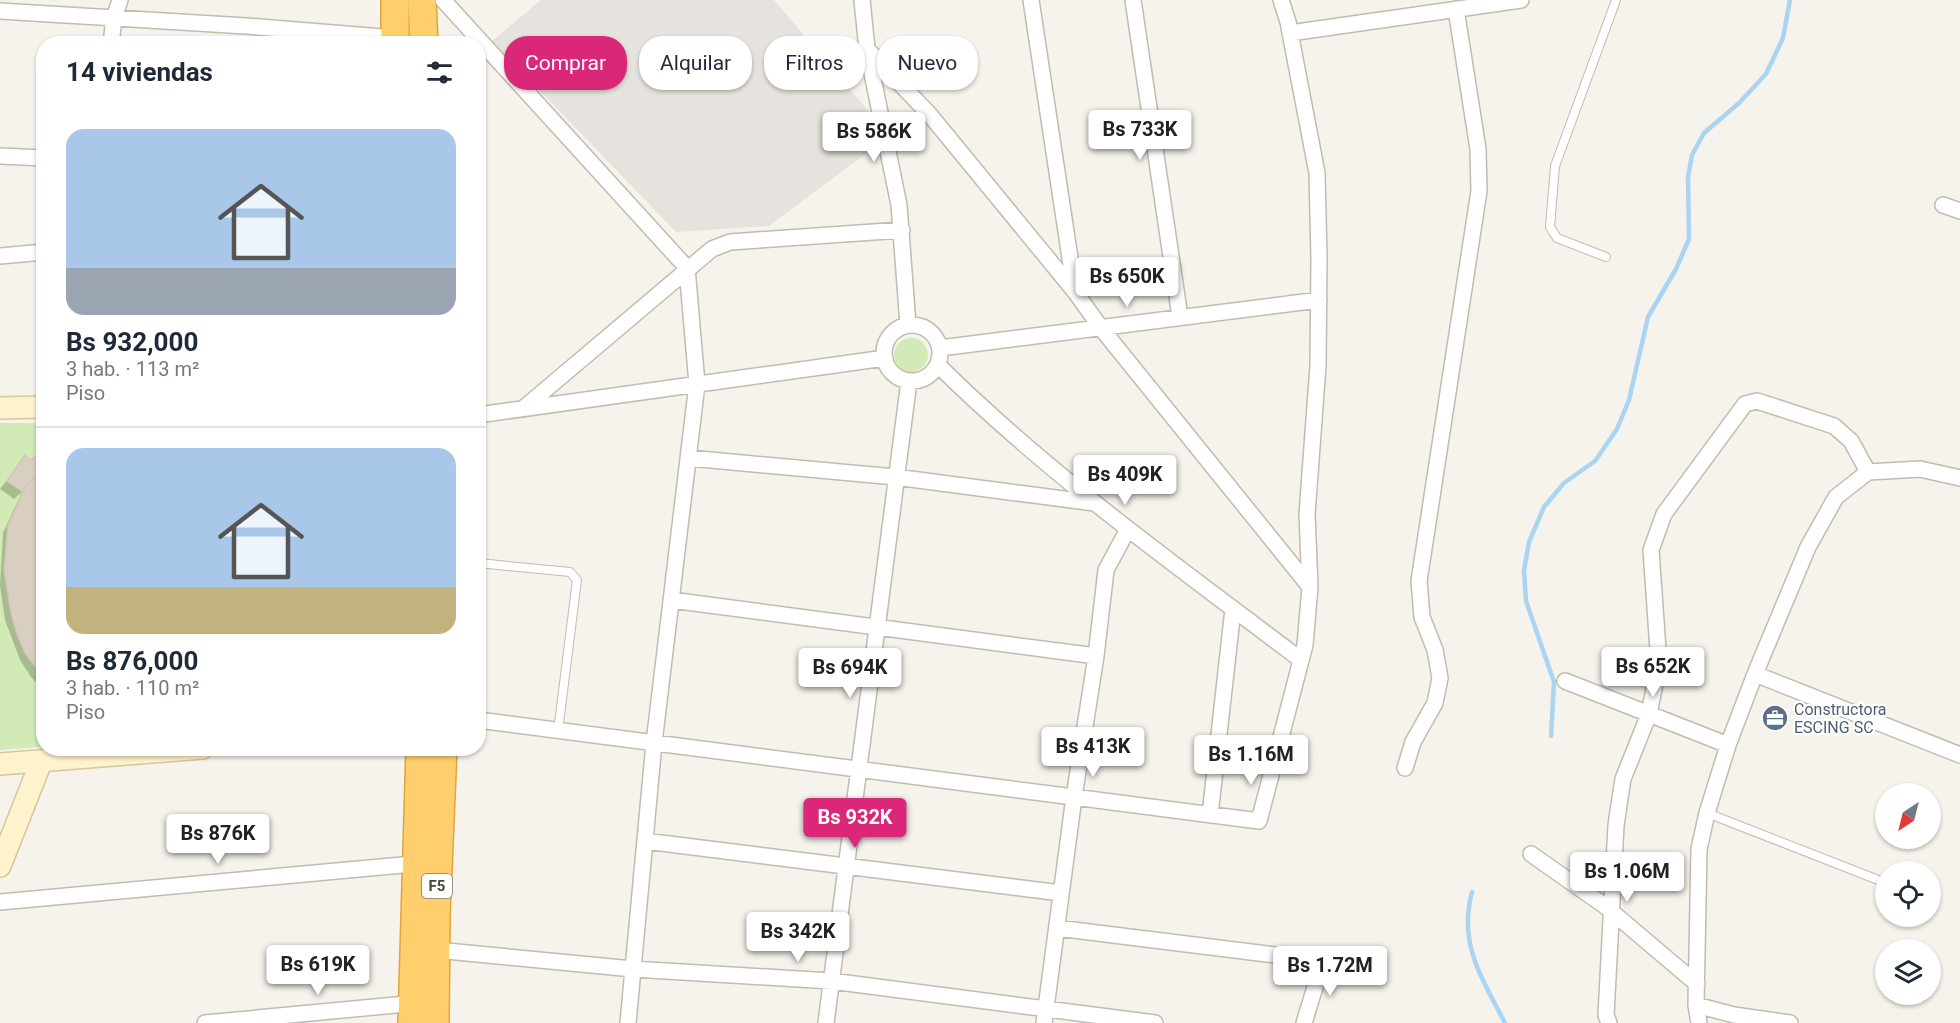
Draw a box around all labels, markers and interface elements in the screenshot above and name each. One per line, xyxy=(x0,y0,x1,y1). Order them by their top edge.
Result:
chip: Comprar xyxy=(504,36,627,90)
chip: Alquilar xyxy=(639,36,752,90)
chip: Filtros xyxy=(764,36,865,90)
chip: Nuevo xyxy=(877,36,978,90)
icon: filters xyxy=(423,56,456,89)
text: 14 viviendas xyxy=(66,57,213,87)
pin: Bs 733K xyxy=(1085,110,1195,161)
pin: Bs 586K xyxy=(819,112,929,163)
text: Bs 733K xyxy=(1102,117,1178,141)
text: Bs 586K xyxy=(836,119,912,143)
icon: home xyxy=(207,168,315,276)
pin: Bs 650K xyxy=(1072,257,1182,308)
text: Bs 650K xyxy=(1089,264,1165,288)
text: Bs 932,000 xyxy=(66,327,198,357)
text: 3 hab. · 113 m² xyxy=(66,357,199,381)
text: Piso xyxy=(66,381,105,405)
pin: Bs 409K xyxy=(1070,455,1180,506)
text: Bs 409K xyxy=(1087,462,1163,486)
icon: home xyxy=(207,487,315,595)
text: Bs 876,000 xyxy=(66,646,198,676)
pin: Bs 652K xyxy=(1598,647,1708,698)
pin: Bs 694K xyxy=(795,648,905,699)
text: Bs 652K xyxy=(1615,654,1691,678)
text: Bs 694K xyxy=(812,655,888,679)
text: 3 hab. · 110 m² xyxy=(66,676,199,700)
text: Piso xyxy=(66,700,105,724)
place label: Constructora ESCING SC xyxy=(1794,700,1887,737)
office icon: Constructora ESCING SC xyxy=(1760,703,1790,733)
pin: Bs 413K xyxy=(1038,727,1148,778)
text: Bs 413K xyxy=(1055,734,1131,758)
pin: Bs 1.16M xyxy=(1189,735,1313,786)
text: Bs 1.16M xyxy=(1208,742,1294,766)
north arrow xyxy=(1875,783,1941,849)
map controls xyxy=(1875,783,1941,1005)
pin: Bs 932K xyxy=(800,798,910,849)
text: Bs 932K xyxy=(817,805,893,829)
pin: Bs 876K xyxy=(163,814,273,865)
text: Bs 876K xyxy=(180,821,256,845)
pin: Bs 1.06M xyxy=(1565,852,1689,903)
text: Bs 1.06M xyxy=(1584,859,1670,883)
button: locate xyxy=(1875,861,1941,927)
road number: F5 xyxy=(422,874,452,898)
pin: Bs 342K xyxy=(743,912,853,963)
text: Bs 342K xyxy=(760,919,836,943)
button: layers xyxy=(1875,939,1941,1005)
pin: Bs 619K xyxy=(263,945,373,996)
pin: Bs 1.72M xyxy=(1268,946,1392,997)
text: Bs 619K xyxy=(280,952,356,976)
text: Bs 1.72M xyxy=(1287,953,1373,977)

